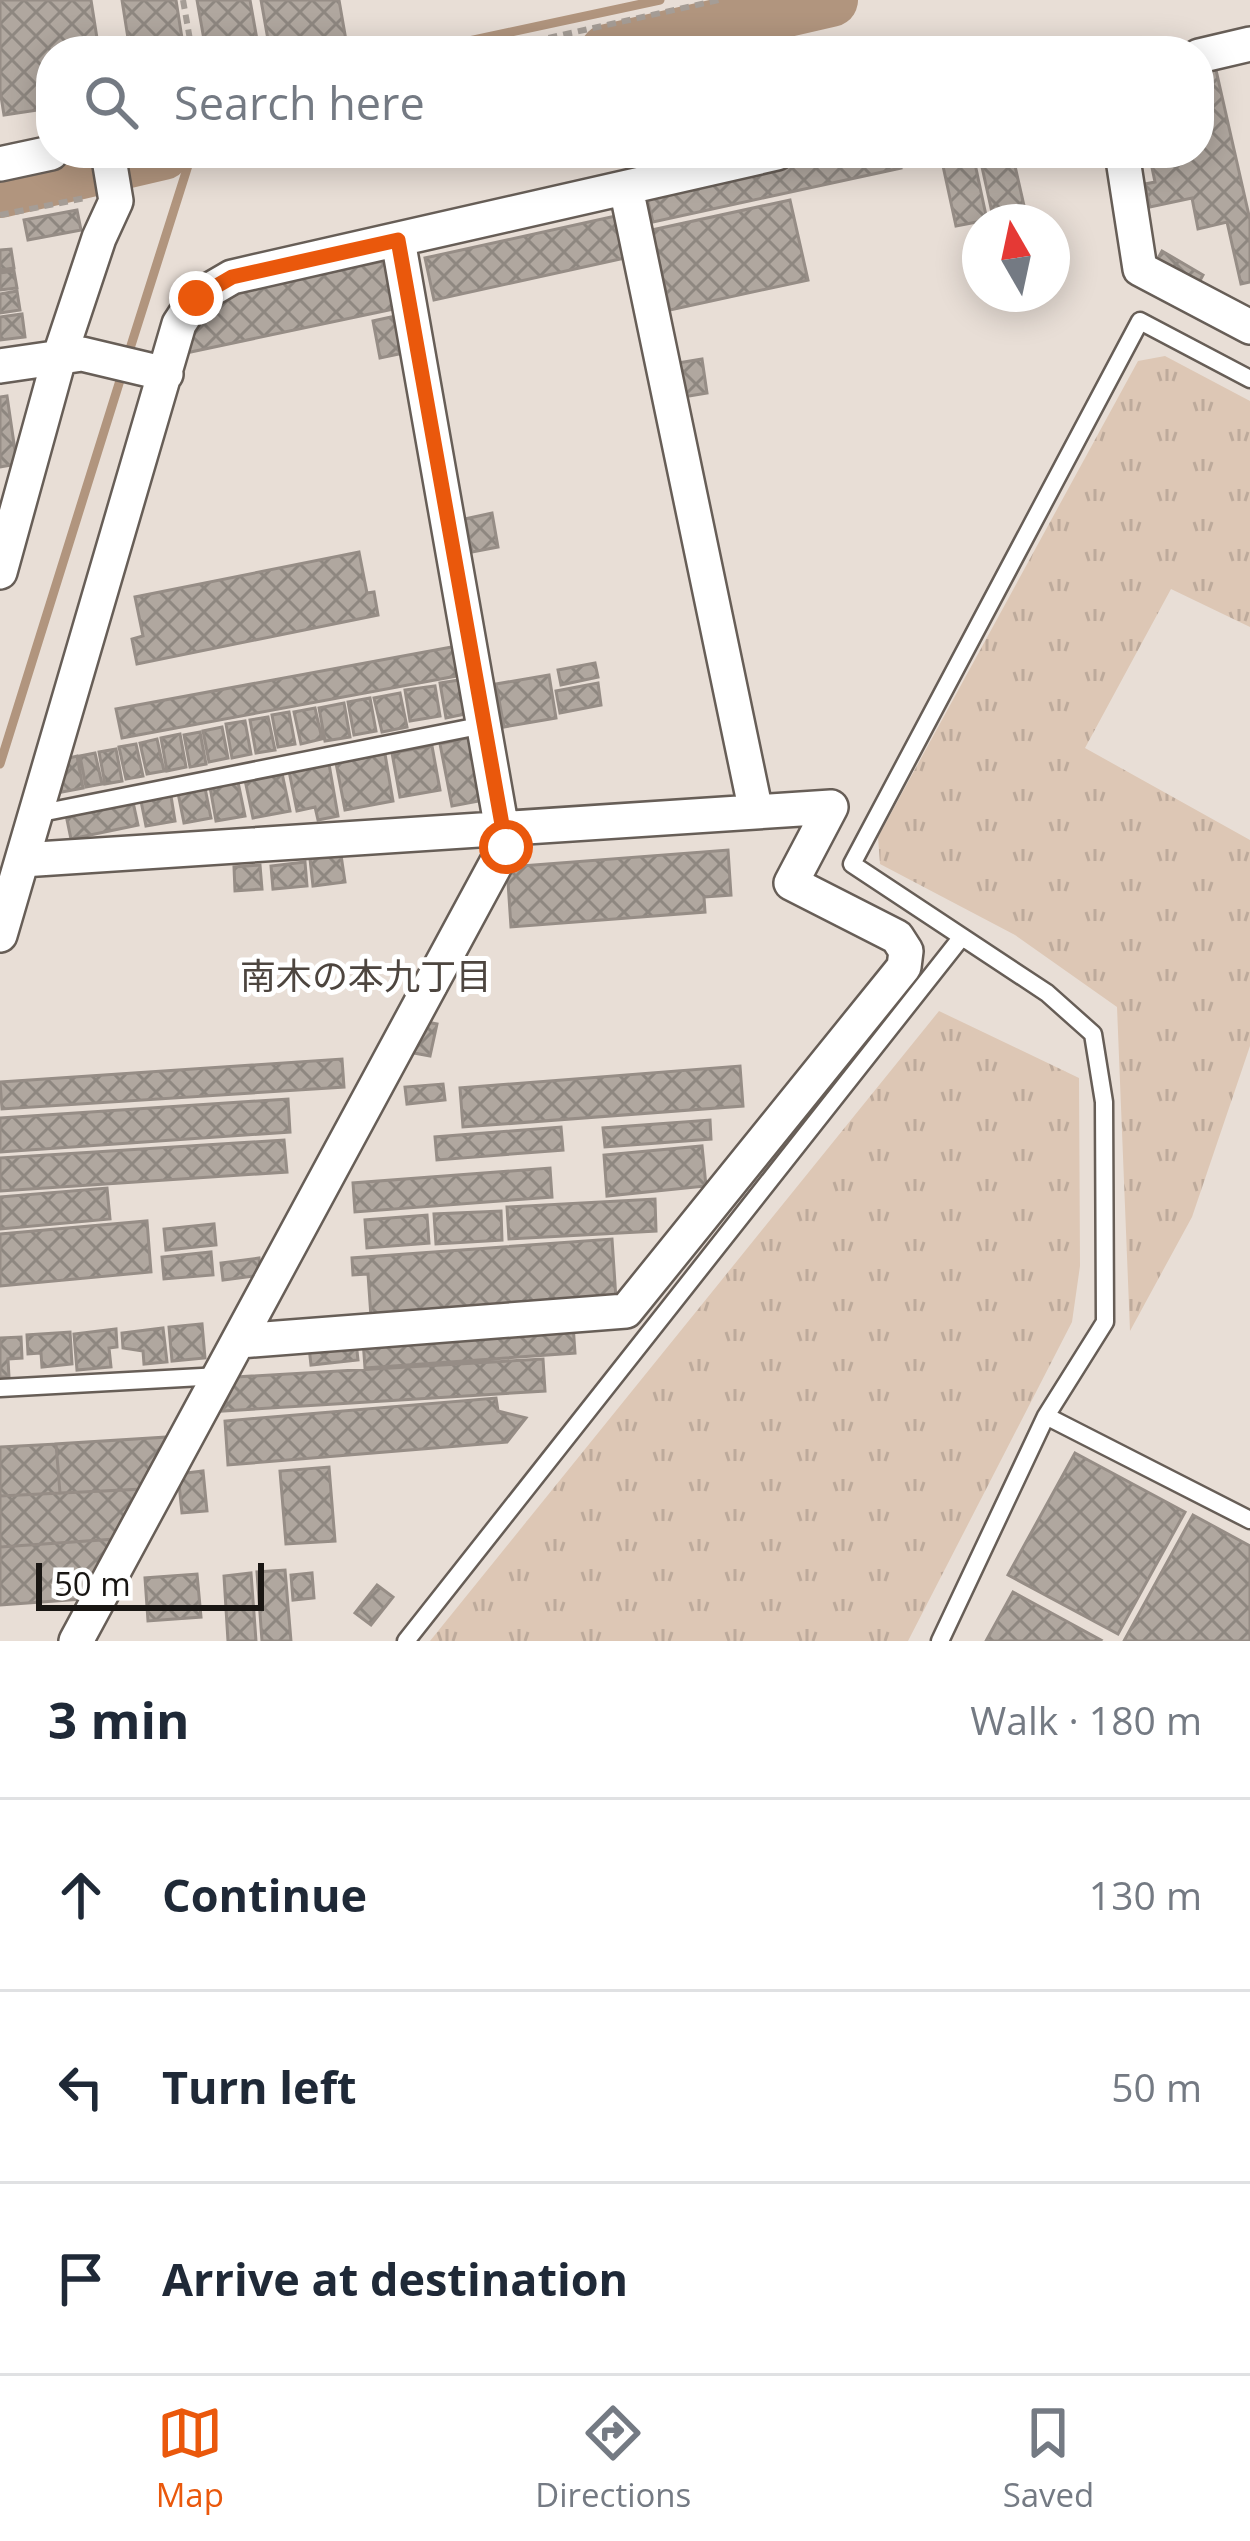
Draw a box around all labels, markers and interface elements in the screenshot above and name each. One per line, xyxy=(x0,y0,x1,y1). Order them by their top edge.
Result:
search box xyxy=(36,36,1214,168)
icon: search xyxy=(78,69,144,135)
text: Search here xyxy=(174,72,425,133)
north arrow xyxy=(962,204,1070,312)
route end xyxy=(169,271,223,325)
route start xyxy=(479,820,533,874)
district label: 南木の本九丁目 xyxy=(240,951,492,1000)
scale bar xyxy=(36,1557,264,1610)
text: 50 m xyxy=(54,1561,131,1606)
text: 3 min xyxy=(48,1684,190,1754)
text: Walk · 180 m xyxy=(970,1693,1202,1746)
icon: ahead xyxy=(48,1862,114,1928)
text: Continue xyxy=(162,1864,367,1925)
text: 130 m xyxy=(1089,1868,1202,1921)
icon: left xyxy=(48,2054,114,2120)
text: Turn left xyxy=(162,2056,357,2117)
text: 50 m xyxy=(1111,2060,1202,2113)
icon: arrive xyxy=(48,2246,114,2312)
text: Arrive at destination xyxy=(162,2248,628,2309)
tab: Map xyxy=(156,2400,224,2517)
tab: Directions xyxy=(535,2400,691,2517)
tab: Saved xyxy=(1003,2400,1094,2517)

